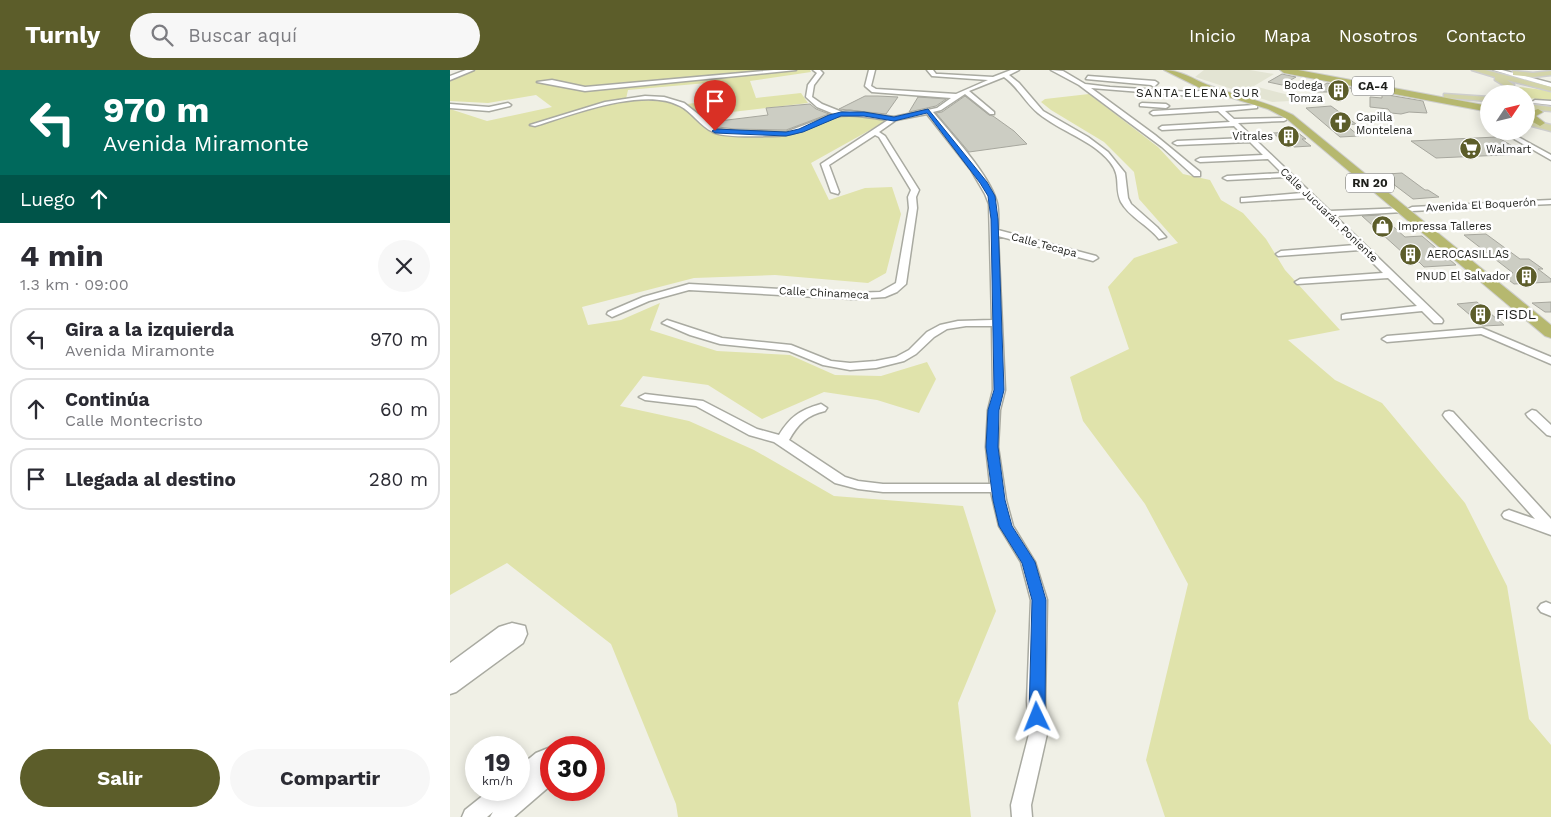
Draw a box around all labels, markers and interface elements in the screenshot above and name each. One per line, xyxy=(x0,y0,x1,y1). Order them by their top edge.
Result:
search box xyxy=(130,13,480,58)
text: Turnly xyxy=(25,21,100,49)
icon: search xyxy=(148,21,176,49)
text: Buscar aquí xyxy=(188,24,297,47)
text: Inicio xyxy=(1189,25,1236,46)
text: Mapa xyxy=(1264,25,1311,46)
text: Nosotros xyxy=(1339,25,1418,46)
text: Contacto xyxy=(1446,25,1526,46)
road number: CA-4 xyxy=(1352,77,1394,96)
place label: Bodega Tomza xyxy=(1284,79,1323,105)
building icon: Bodega Tomza xyxy=(1327,79,1351,103)
pin xyxy=(694,80,736,131)
north arrow xyxy=(1480,85,1535,140)
map controls xyxy=(1480,85,1535,140)
district label: SANTA ELENA SUR xyxy=(1136,86,1260,100)
icon: arrive xyxy=(701,87,729,115)
text: 970 m xyxy=(103,89,210,131)
icon: left xyxy=(20,90,85,155)
church icon: Capilla Montelena xyxy=(1328,111,1352,135)
place label: Capilla Montelena xyxy=(1356,111,1412,137)
building icon: Vitrales xyxy=(1277,124,1301,148)
place label: Vitrales xyxy=(1232,130,1273,143)
text: Avenida Miramonte xyxy=(103,131,309,156)
supermarket icon: Walmart xyxy=(1458,137,1482,161)
place label: Walmart xyxy=(1486,143,1532,156)
street label: Calle Jucuarán Poniente xyxy=(1278,165,1380,265)
road number: RN 20 xyxy=(1346,174,1394,192)
icon: ahead xyxy=(85,185,113,213)
text: Luego xyxy=(20,188,75,211)
street label: Avenida El Boquerón xyxy=(1425,196,1537,214)
shop icon: Impressa Talleres xyxy=(1370,214,1394,238)
place label: Impressa Talleres xyxy=(1398,220,1492,233)
street label: Calle Tecapa xyxy=(1010,230,1078,260)
text: 4 min xyxy=(20,238,104,273)
button: close xyxy=(378,240,430,292)
building icon: AEROCASILLAS xyxy=(1399,242,1423,266)
place label: AEROCASILLAS xyxy=(1427,248,1509,261)
building icon: PNUD El Salvador xyxy=(1514,264,1538,288)
place label: PNUD El Salvador xyxy=(1416,270,1511,283)
text: 1.3 km · 09:00 xyxy=(20,275,129,294)
street label: Calle Chinameca xyxy=(779,284,869,302)
building icon: FISDL xyxy=(1468,302,1492,326)
place label: FISDL xyxy=(1496,306,1536,322)
text: Gira a la izquierda xyxy=(65,318,234,341)
icon: left xyxy=(22,325,50,353)
text: 970 m xyxy=(370,328,428,351)
text: Avenida Miramonte xyxy=(65,341,215,360)
text: Continúa xyxy=(65,388,149,411)
icon: ahead xyxy=(22,395,50,423)
text: 60 m xyxy=(380,398,428,421)
text: Calle Montecristo xyxy=(65,411,203,430)
icon: arrive xyxy=(22,465,50,493)
text: Llegada al destino xyxy=(65,468,236,491)
text: 280 m xyxy=(369,468,428,491)
position arrow xyxy=(1010,690,1062,742)
speed limit sign: 30 xyxy=(540,736,605,801)
text: 19 xyxy=(484,748,511,777)
button: Salir xyxy=(20,749,220,807)
button: Compartir xyxy=(230,749,430,807)
text: km/h xyxy=(482,774,513,788)

